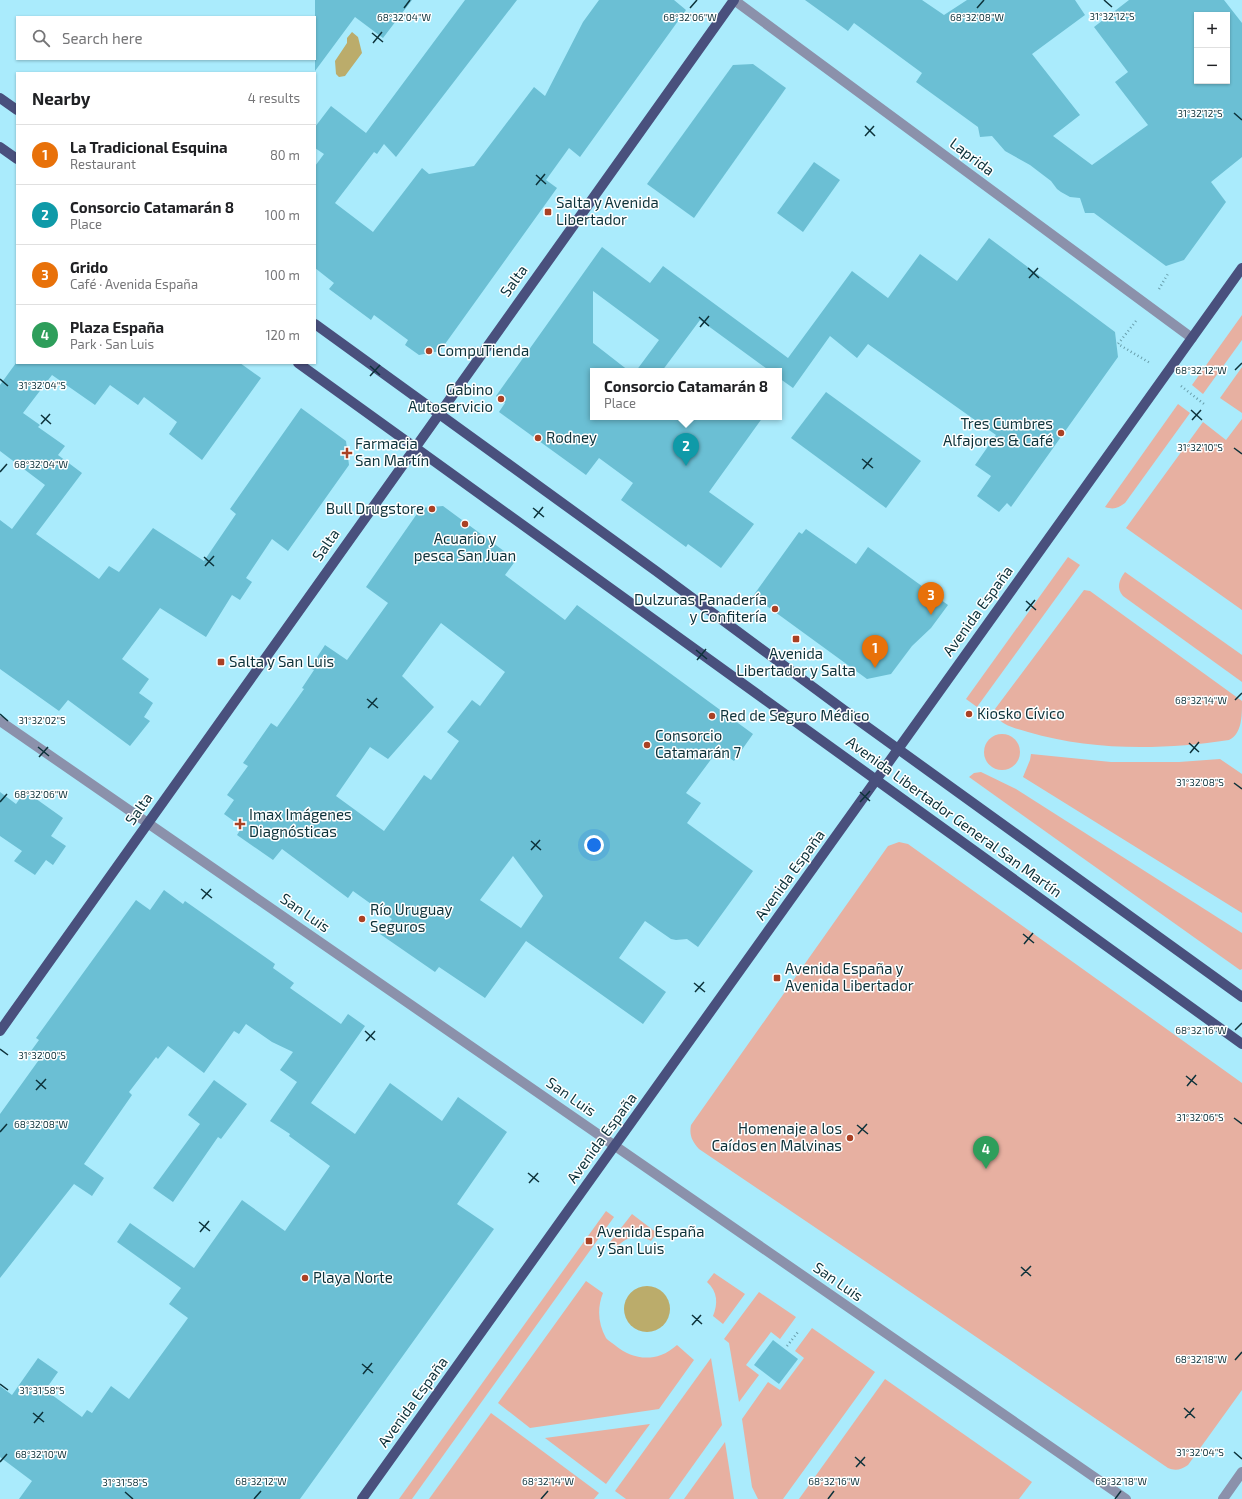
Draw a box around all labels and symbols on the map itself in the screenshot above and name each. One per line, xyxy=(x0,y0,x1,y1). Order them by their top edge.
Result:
text: 31°32'12"S xyxy=(1089,10,1135,22)
text: 68°32'04"W xyxy=(377,11,431,23)
text: 68°32'06"W xyxy=(663,11,717,23)
text: 68°32'08"W xyxy=(950,11,1004,23)
text: 31°32'12"S xyxy=(1177,107,1223,119)
street label: Laprida xyxy=(947,134,998,179)
place label: Salta y Avenida Libertador xyxy=(556,193,659,228)
marker: Salta y Avenida Libertador xyxy=(543,207,553,217)
street label: Salta xyxy=(496,261,531,300)
place label: CompuTienda xyxy=(437,341,529,359)
marker: CompuTienda xyxy=(424,346,434,356)
text: 68°32'12"W xyxy=(1175,364,1227,376)
text: 31°32'04"S xyxy=(18,379,66,391)
place label: Gabino Autoservicio xyxy=(408,380,493,415)
marker: Gabino Autoservicio xyxy=(496,394,506,404)
place label: Tres Cumbres Alfajores & Café xyxy=(943,414,1053,450)
place label: Rodney xyxy=(546,428,597,446)
marker: Tres Cumbres Alfajores & Café xyxy=(1056,428,1066,438)
marker: Rodney xyxy=(533,433,543,443)
pin: 2 xyxy=(673,433,699,466)
place label: Farmacia San Martín xyxy=(355,434,429,469)
text: 31°32'10"S xyxy=(1177,441,1223,453)
marker: Farmacia San Martín xyxy=(342,448,352,458)
text: 68°32'04"W xyxy=(14,458,68,470)
place label: Bull Drugstore xyxy=(326,499,424,517)
marker: Bull Drugstore xyxy=(427,504,437,514)
marker: Acuario y pesca San Juan xyxy=(460,519,470,529)
street label: Salta xyxy=(308,525,343,564)
place label: Acuario y pesca San Juan xyxy=(414,529,516,564)
street label: Avenida España xyxy=(938,562,1016,659)
pin: 3 xyxy=(918,582,944,615)
place label: Dulzuras Panadería y Confitería xyxy=(634,590,767,625)
marker: Dulzuras Panadería y Confitería xyxy=(770,604,780,614)
marker: Avenida Libertador y Salta xyxy=(791,634,801,644)
pin: 1 xyxy=(862,635,888,668)
place label: Avenida Libertador y Salta xyxy=(736,644,856,679)
place label: Salta y San Luis xyxy=(229,652,334,670)
marker: Salta y San Luis xyxy=(216,657,226,667)
text: 68°32'14"W xyxy=(1175,694,1227,706)
place label: Kiosko Cívico xyxy=(977,704,1065,722)
place label: Red de Seguro Médico xyxy=(720,706,870,724)
marker: Kiosko Cívico xyxy=(964,709,974,719)
marker: Red de Seguro Médico xyxy=(707,711,717,721)
text: 31°32'02"S xyxy=(18,714,66,726)
place label: Consorcio Catamarán 7 xyxy=(655,726,741,761)
street label: Avenida Libertador General San Martín xyxy=(843,732,1066,900)
marker: Consorcio Catamarán 7 xyxy=(642,740,652,750)
text: 31°32'08"S xyxy=(1176,776,1224,788)
text: 68°32'06"W xyxy=(14,788,68,800)
street label: Salta xyxy=(121,789,156,828)
place label: Imax Imágenes Diagnósticas xyxy=(249,805,352,840)
marker: Imax Imágenes Diagnósticas xyxy=(234,818,246,830)
street label: Avenida España xyxy=(750,826,828,923)
your location xyxy=(584,835,604,855)
street label: San Luis xyxy=(277,889,334,936)
place label: Río Uruguay Seguros xyxy=(370,900,453,935)
marker: Río Uruguay Seguros xyxy=(357,914,367,924)
place label: Avenida España y Avenida Libertador xyxy=(785,959,914,994)
marker: Avenida España y Avenida Libertador xyxy=(772,973,782,983)
text: 68°32'16"W xyxy=(1175,1024,1227,1036)
text: 31°32'00"S xyxy=(18,1049,66,1061)
street label: San Luis xyxy=(543,1073,600,1120)
street label: Avenida España xyxy=(562,1089,640,1186)
text: 31°32'06"S xyxy=(1176,1111,1224,1123)
text: 68°32'08"W xyxy=(14,1118,68,1130)
place label: Homenaje a los Caídos en Malvinas xyxy=(712,1119,842,1154)
marker: Homenaje a los Caídos en Malvinas xyxy=(845,1133,855,1143)
pin: 4 xyxy=(973,1136,999,1169)
place label: Avenida España y San Luis xyxy=(597,1222,704,1257)
marker: Avenida España y San Luis xyxy=(584,1236,594,1246)
street label: San Luis xyxy=(810,1258,867,1305)
place label: Playa Norte xyxy=(313,1268,393,1286)
marker: Playa Norte xyxy=(300,1273,310,1283)
street label: Avenida España xyxy=(373,1353,451,1450)
text: 68°32'18"W xyxy=(1175,1353,1227,1365)
text: 31°31'58"S xyxy=(19,1384,65,1396)
text: 31°32'04"S xyxy=(1176,1446,1224,1458)
text: 68°32'10"W xyxy=(15,1448,67,1460)
text: 68°32'12"W xyxy=(235,1475,287,1487)
text: 68°32'14"W xyxy=(522,1475,574,1487)
text: 68°32'16"W xyxy=(808,1475,860,1487)
text: 68°32'18"W xyxy=(1095,1475,1147,1487)
text: 31°31'58"S xyxy=(102,1476,148,1488)

